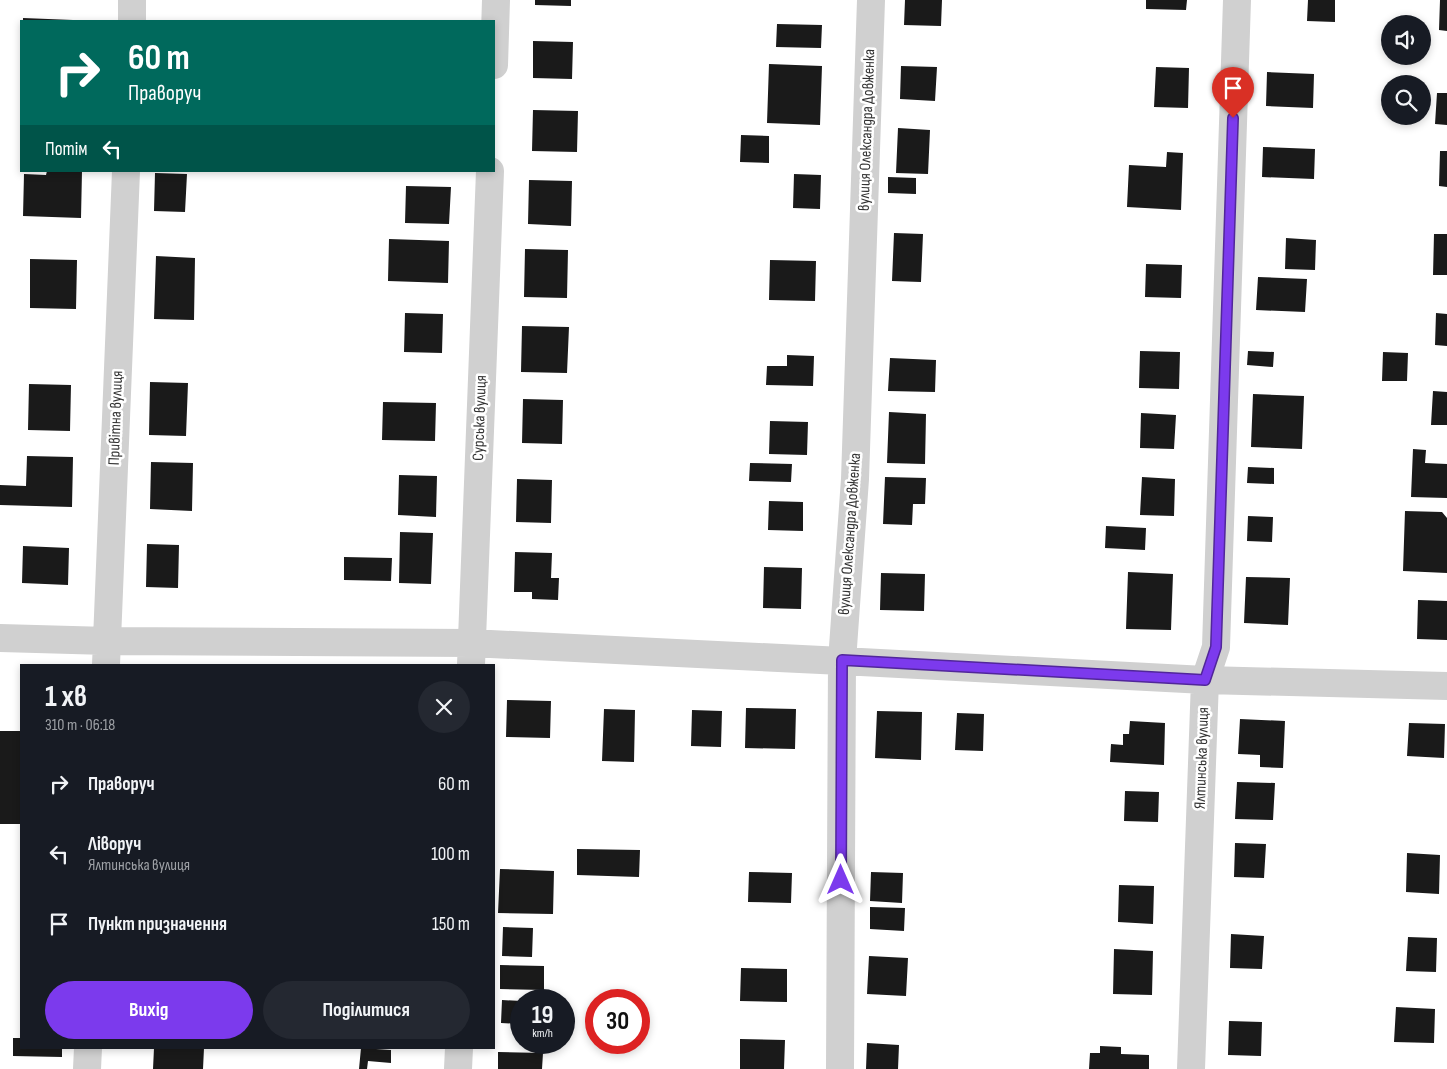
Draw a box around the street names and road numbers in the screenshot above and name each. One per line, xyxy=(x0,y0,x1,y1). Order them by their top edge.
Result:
street label: вулиця Олександра Довженка xyxy=(855,49,879,211)
street label: Привітна вулиця xyxy=(105,370,127,466)
street label: Сурська вулиця xyxy=(469,375,491,461)
street label: вулиця Олександра Довженка xyxy=(835,452,865,616)
street label: Ялтинська вулиця xyxy=(1191,707,1213,809)

